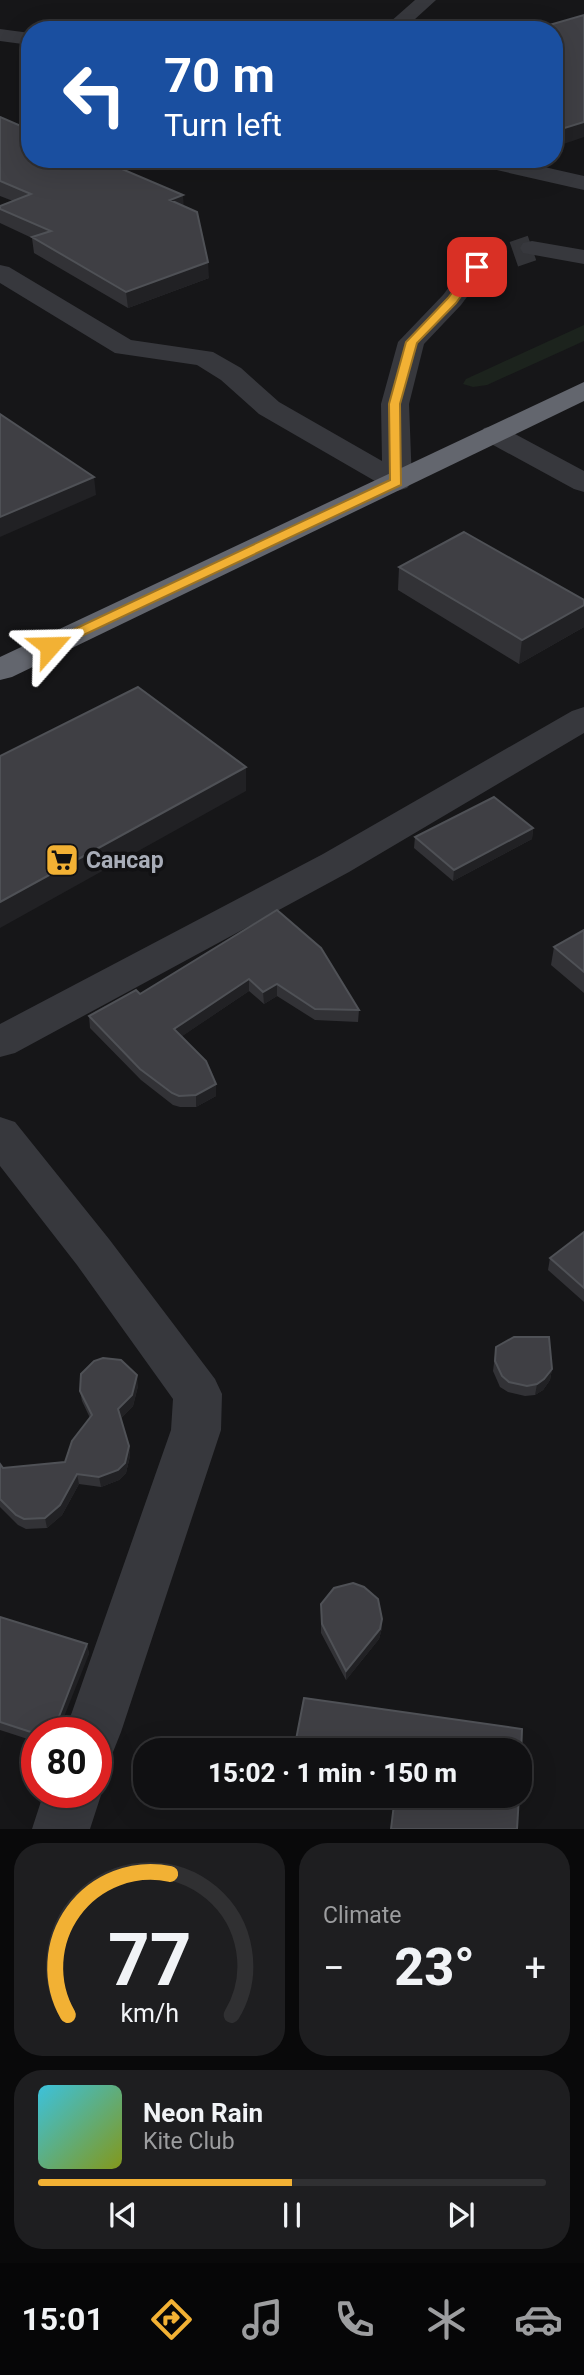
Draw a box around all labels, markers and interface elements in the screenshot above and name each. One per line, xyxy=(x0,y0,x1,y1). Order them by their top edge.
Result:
text: 70 m xyxy=(164,47,275,104)
icon: left xyxy=(49,49,140,140)
text: Turn left xyxy=(164,106,282,144)
pin xyxy=(447,237,507,297)
icon: arrive xyxy=(458,248,496,286)
position arrow xyxy=(13,609,87,683)
supermarket icon: Сансар xyxy=(43,841,81,879)
place label: Сансар xyxy=(86,847,164,874)
speed limit sign: 80 xyxy=(21,1717,112,1808)
text: 15:02 · 1 min · 150 m xyxy=(208,1758,457,1788)
text: Climate xyxy=(323,1902,402,1929)
text: 77 xyxy=(108,1918,191,2004)
text: 23° xyxy=(394,1937,475,1998)
text: − xyxy=(323,1946,345,1990)
text: + xyxy=(524,1946,546,1990)
text: km/h xyxy=(120,1999,179,2028)
text: Neon Rain xyxy=(143,2098,263,2128)
text: Kite Club xyxy=(143,2128,235,2155)
icon: previous xyxy=(104,2196,142,2234)
icon: pause xyxy=(273,2196,311,2234)
icon: next xyxy=(442,2196,480,2234)
icon: directions xyxy=(147,2295,196,2344)
icon: music xyxy=(238,2295,287,2344)
icon: phone xyxy=(330,2295,379,2344)
icon: climate xyxy=(422,2295,471,2344)
icon: car xyxy=(514,2295,563,2344)
text: 15:01 xyxy=(21,2300,104,2338)

